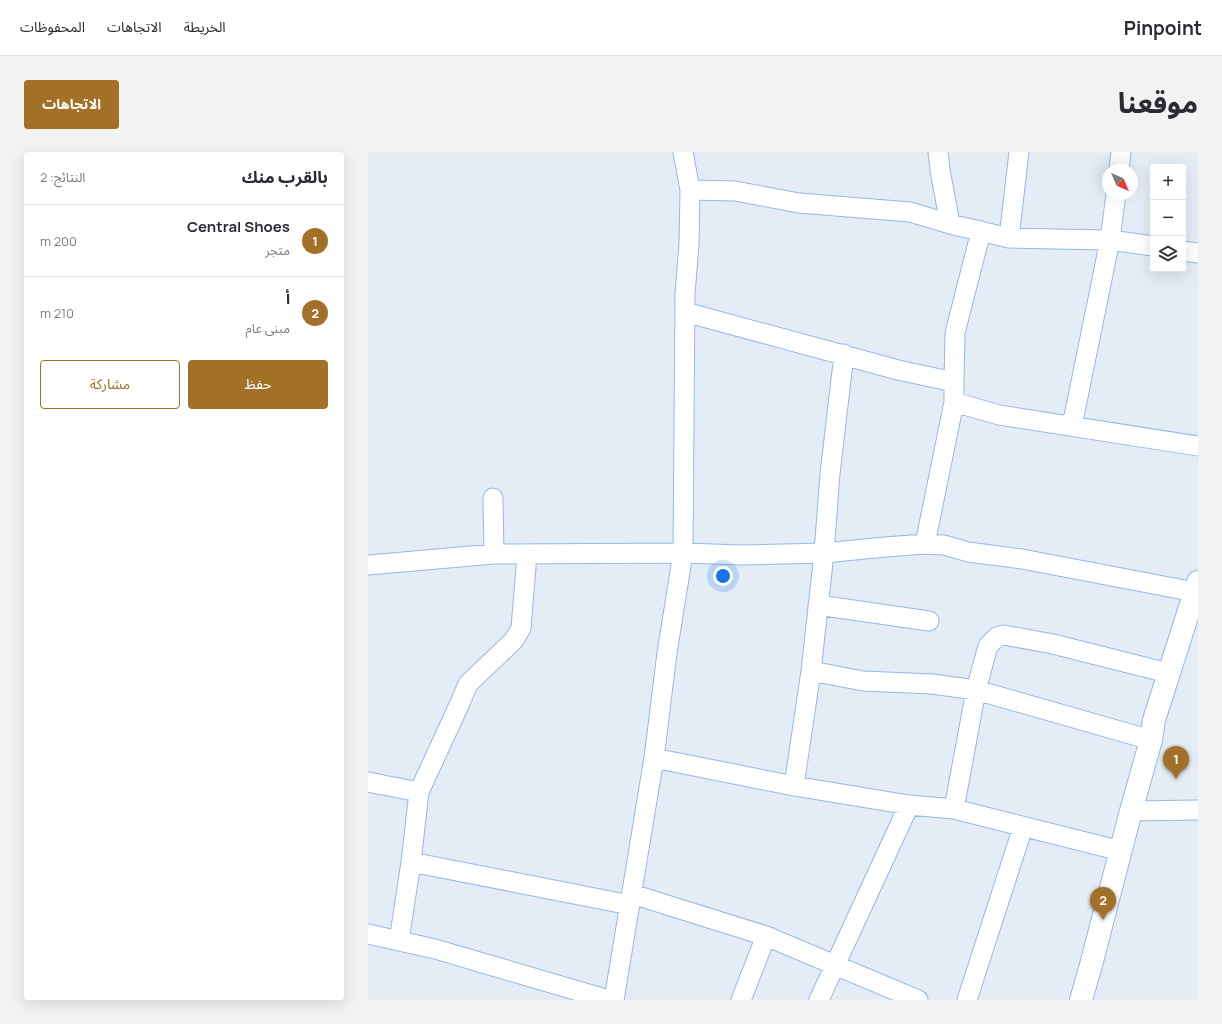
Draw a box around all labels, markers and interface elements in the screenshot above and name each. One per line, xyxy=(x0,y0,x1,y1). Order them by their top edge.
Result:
text: Pinpoint xyxy=(1124,15,1202,41)
text: المحفوظات xyxy=(20,17,85,36)
text: الاتجاهات xyxy=(107,17,162,36)
text: الخريطة xyxy=(184,17,226,36)
button: الاتجاهات xyxy=(24,80,119,129)
text: موقعنا xyxy=(1118,83,1198,121)
north arrow xyxy=(1102,164,1138,200)
map controls xyxy=(1150,164,1186,272)
button: + xyxy=(1150,164,1186,200)
text: بالقرب منك xyxy=(242,165,328,188)
text: النتائج: 2 xyxy=(40,168,85,186)
button: − xyxy=(1150,200,1186,236)
text: Central Shoes xyxy=(187,216,290,237)
text: 200 m xyxy=(40,232,77,250)
text: 1 xyxy=(312,232,318,250)
button: layers xyxy=(1150,236,1186,272)
text: متجر xyxy=(265,241,290,259)
text: أ xyxy=(286,288,290,309)
text: 210 m xyxy=(40,304,74,322)
text: 2 xyxy=(311,304,319,322)
text: مبنى عام xyxy=(245,319,290,337)
button: مشاركة xyxy=(40,360,180,409)
button: حفظ xyxy=(188,360,328,409)
your location xyxy=(713,566,733,586)
pin: 1 xyxy=(1163,746,1189,779)
pin: 2 xyxy=(1090,887,1116,920)

